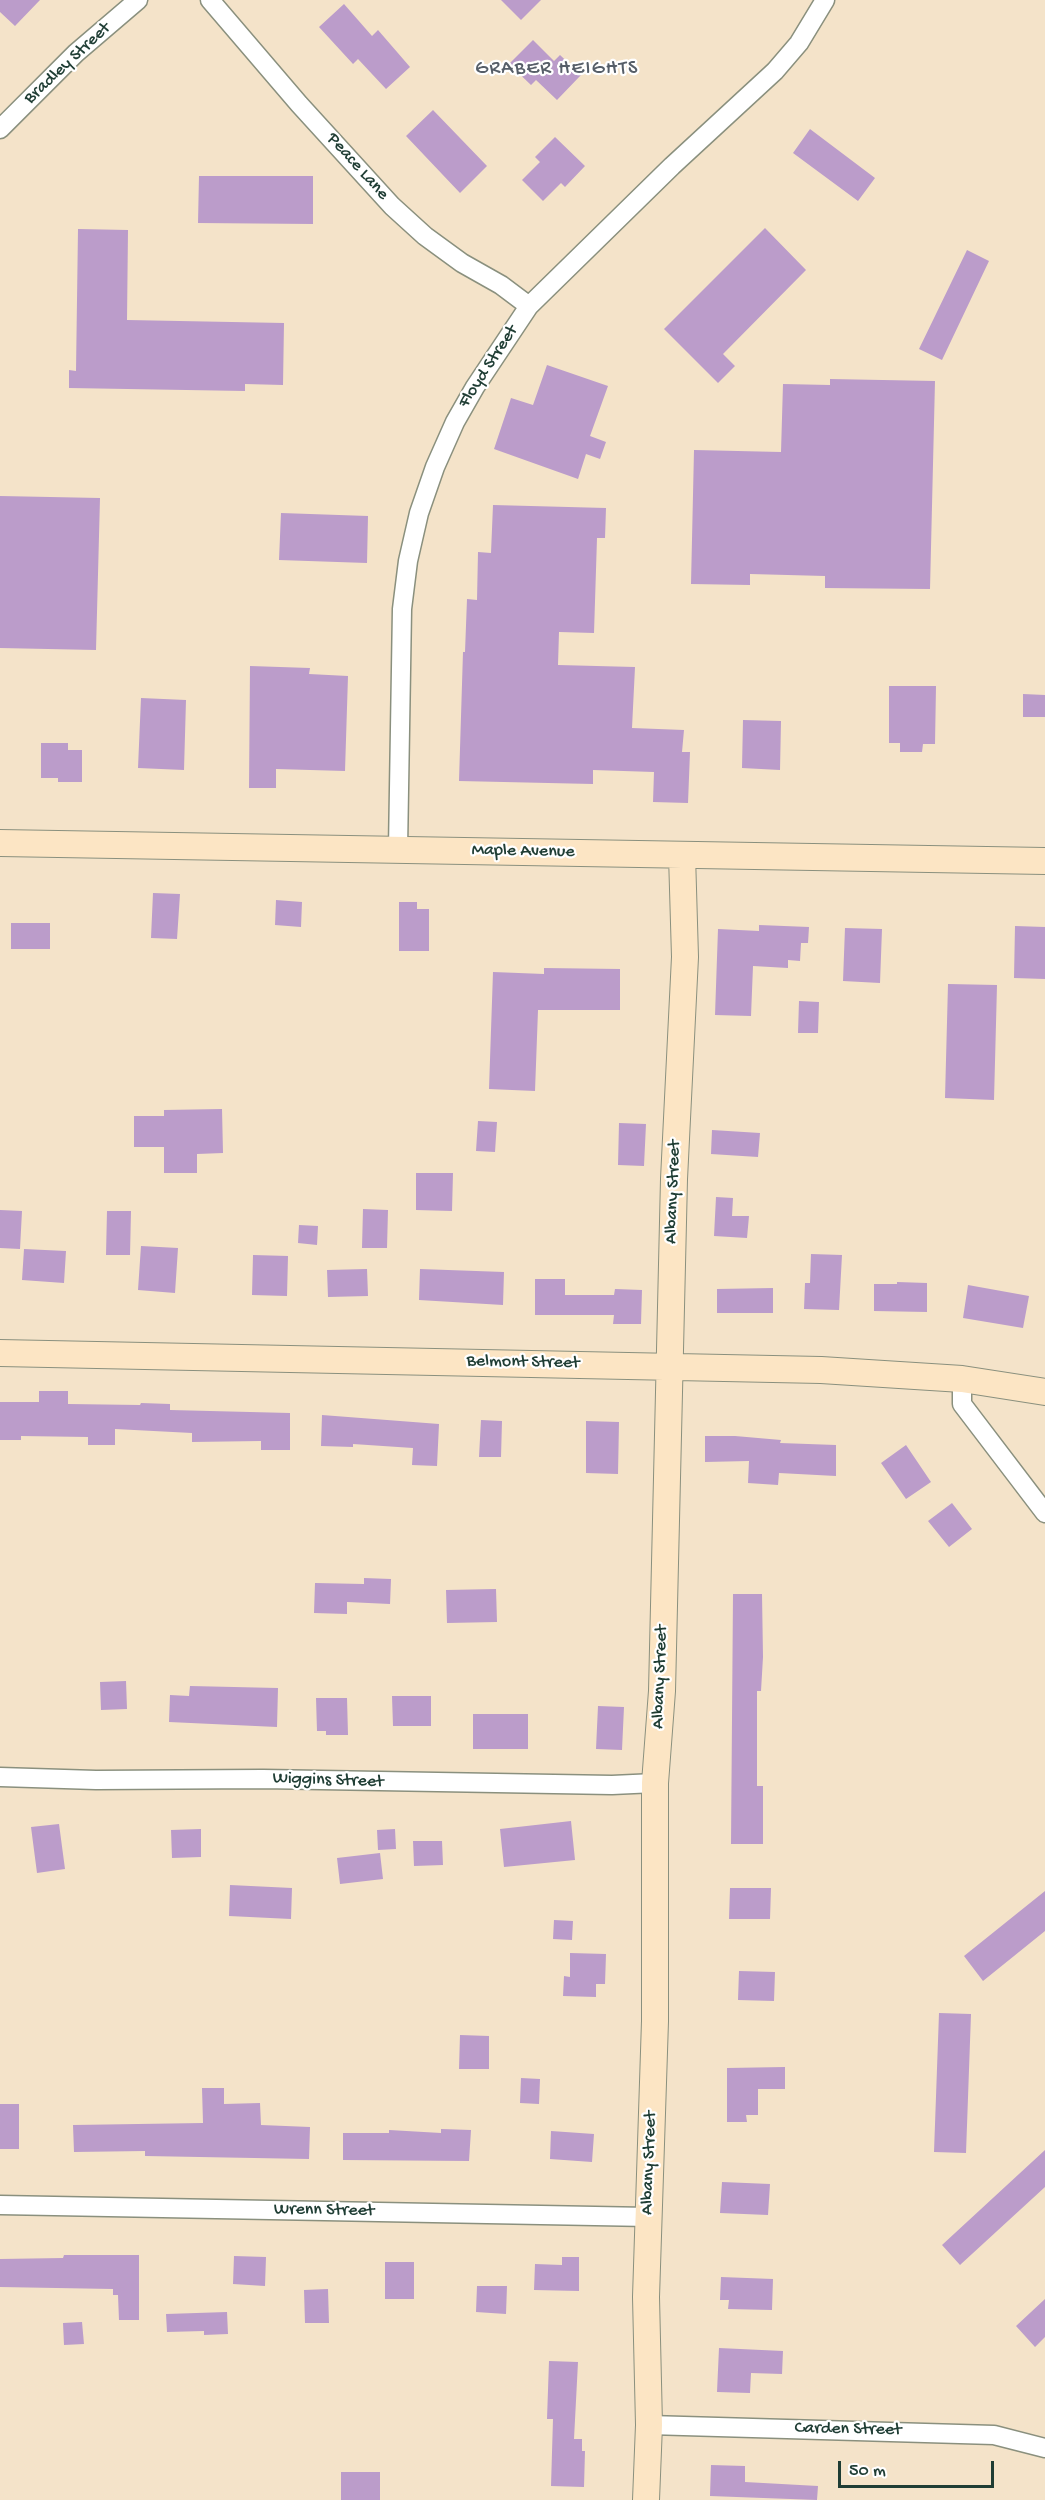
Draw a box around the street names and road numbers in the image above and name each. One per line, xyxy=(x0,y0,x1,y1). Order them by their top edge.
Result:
street label: Bradley Street xyxy=(20,18,116,110)
street label: Peace Lane xyxy=(321,129,393,205)
street label: Floyd Street xyxy=(454,322,524,412)
street label: Maple Avenue xyxy=(471,840,575,864)
street label: Albany Street xyxy=(661,1140,687,1244)
street label: Belmont Street xyxy=(466,1351,580,1375)
street label: Albany Street xyxy=(648,1625,674,1729)
street label: Wiggins Street xyxy=(272,1768,384,1794)
street label: Albany Street xyxy=(637,2111,663,2215)
street label: Wrenn Street xyxy=(274,2199,374,2223)
street label: Carden Street xyxy=(794,2418,902,2442)

